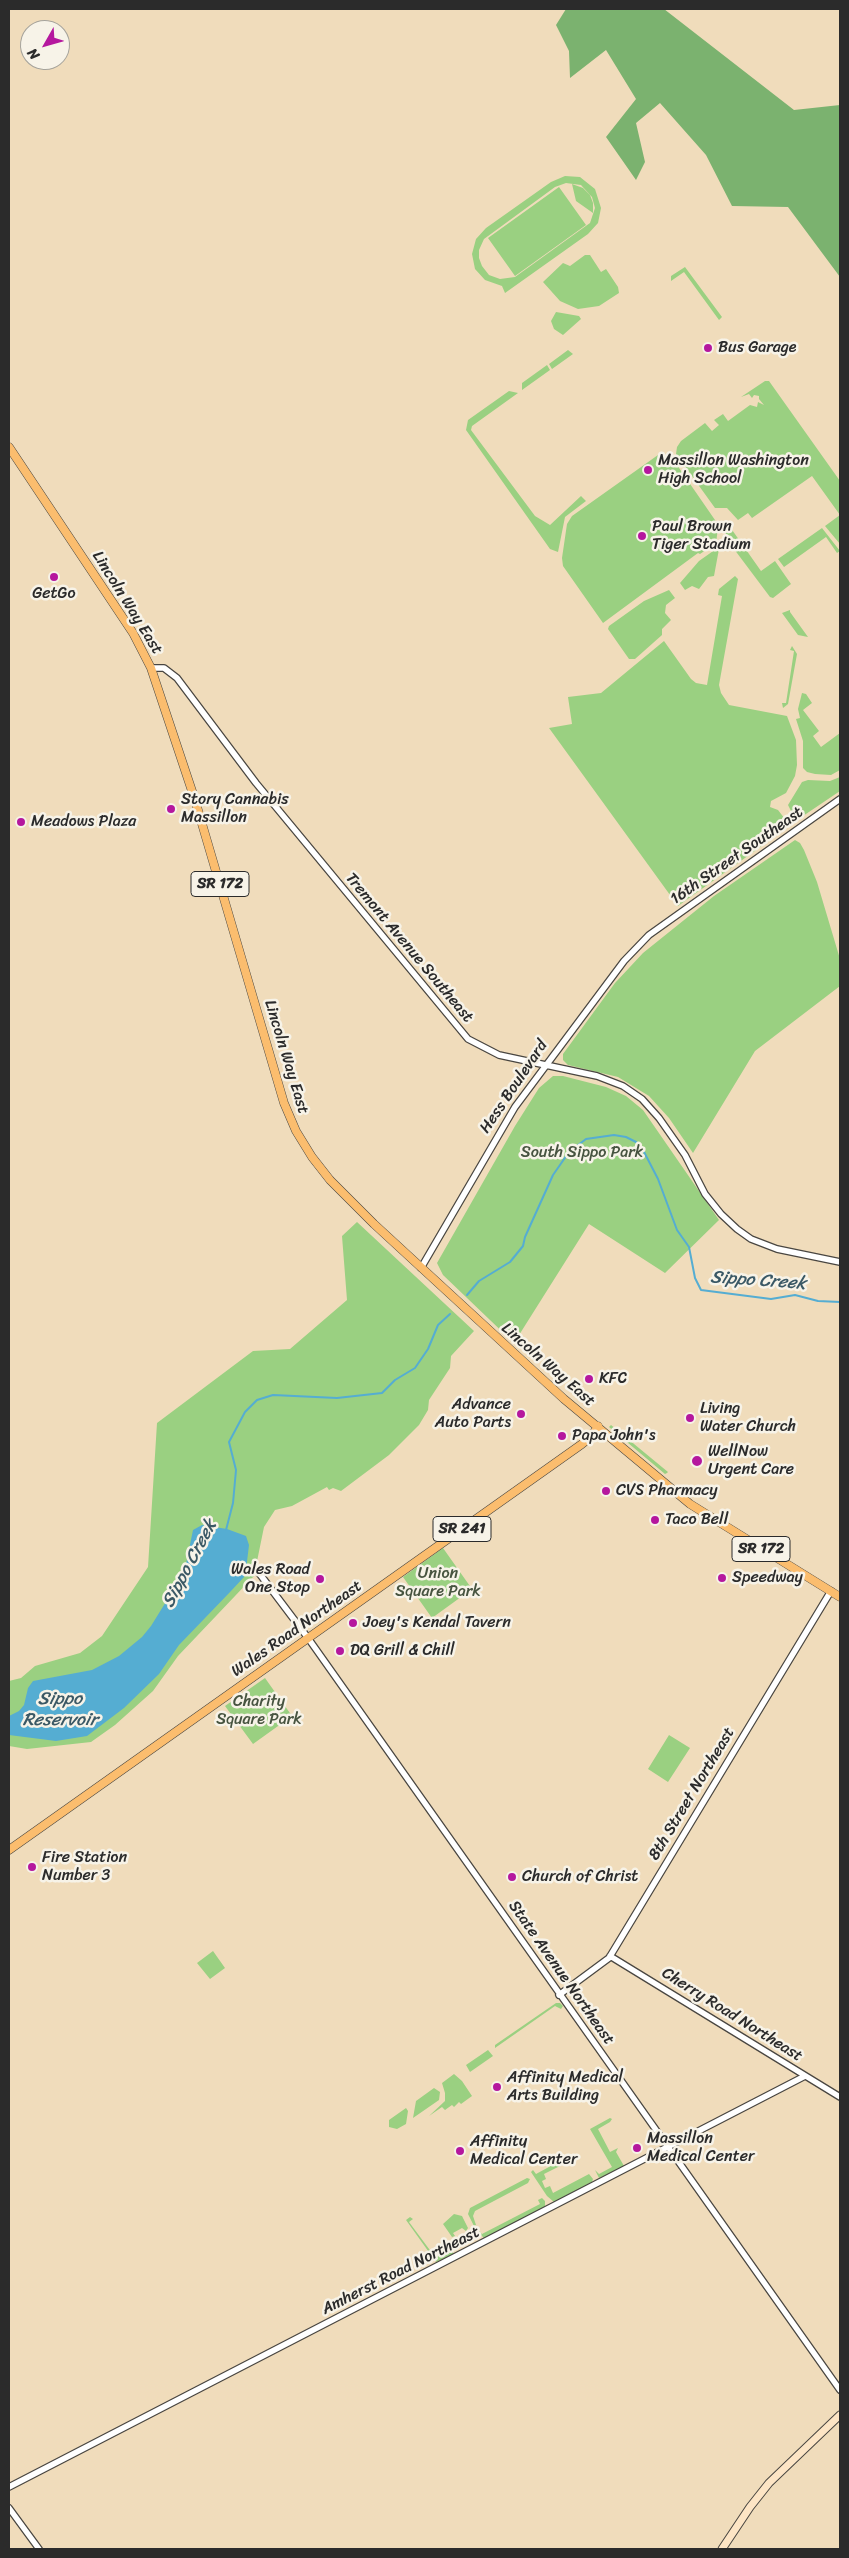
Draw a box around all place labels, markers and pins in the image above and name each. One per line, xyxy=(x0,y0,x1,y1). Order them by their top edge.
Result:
place label: Bus Garage xyxy=(718,338,797,358)
marker: Bus Garage xyxy=(702,342,714,354)
place label: Massillon Washington High School xyxy=(658,451,809,489)
marker: Massillon Washington High School xyxy=(642,464,654,476)
place label: Paul Brown Tiger Stadium xyxy=(652,517,751,555)
marker: Paul Brown Tiger Stadium xyxy=(636,530,648,542)
marker: GetGo xyxy=(48,571,60,583)
place label: GetGo xyxy=(32,584,76,604)
place label: Story Cannabis Massillon xyxy=(181,790,289,828)
marker: Story Cannabis Massillon xyxy=(165,803,177,815)
place label: Meadows Plaza xyxy=(31,812,136,832)
marker: Meadows Plaza xyxy=(15,816,27,828)
place label: KFC xyxy=(599,1369,627,1389)
marker: KFC xyxy=(583,1373,595,1385)
place label: Advance Auto Parts xyxy=(435,1395,511,1433)
place label: Living Water Church xyxy=(700,1399,796,1437)
marker: Advance Auto Parts xyxy=(515,1408,527,1420)
marker: Living Water Church xyxy=(684,1412,696,1424)
place label: Papa John's xyxy=(572,1426,656,1446)
marker: Papa John's xyxy=(556,1430,568,1442)
place label: WellNow Urgent Care xyxy=(708,1442,794,1480)
marker: WellNow Urgent Care xyxy=(690,1454,704,1468)
place label: CVS Pharmacy xyxy=(616,1481,717,1501)
marker: CVS Pharmacy xyxy=(600,1485,612,1497)
place label: Taco Bell xyxy=(665,1510,728,1530)
marker: Taco Bell xyxy=(649,1514,661,1526)
place label: Wales Road One Stop xyxy=(231,1560,310,1598)
place label: Speedway xyxy=(732,1568,803,1588)
marker: Speedway xyxy=(716,1572,728,1584)
marker: Wales Road One Stop xyxy=(314,1573,326,1585)
place label: Joey's Kendal Tavern xyxy=(363,1613,511,1633)
marker: Joey's Kendal Tavern xyxy=(347,1617,359,1629)
place label: DQ Grill & Chill xyxy=(350,1641,455,1661)
marker: DQ Grill & Chill xyxy=(334,1645,346,1657)
place label: Fire Station Number 3 xyxy=(42,1848,127,1886)
marker: Fire Station Number 3 xyxy=(26,1861,38,1873)
place label: Church of Christ xyxy=(522,1867,638,1887)
marker: Church of Christ xyxy=(506,1871,518,1883)
place label: Affinity Medical Arts Building xyxy=(507,2068,623,2106)
marker: Affinity Medical Arts Building xyxy=(491,2081,503,2093)
place label: Massillon Medical Center xyxy=(647,2129,754,2167)
place label: Affinity Medical Center xyxy=(470,2132,577,2170)
marker: Massillon Medical Center xyxy=(631,2142,643,2154)
marker: Affinity Medical Center xyxy=(454,2145,466,2157)

